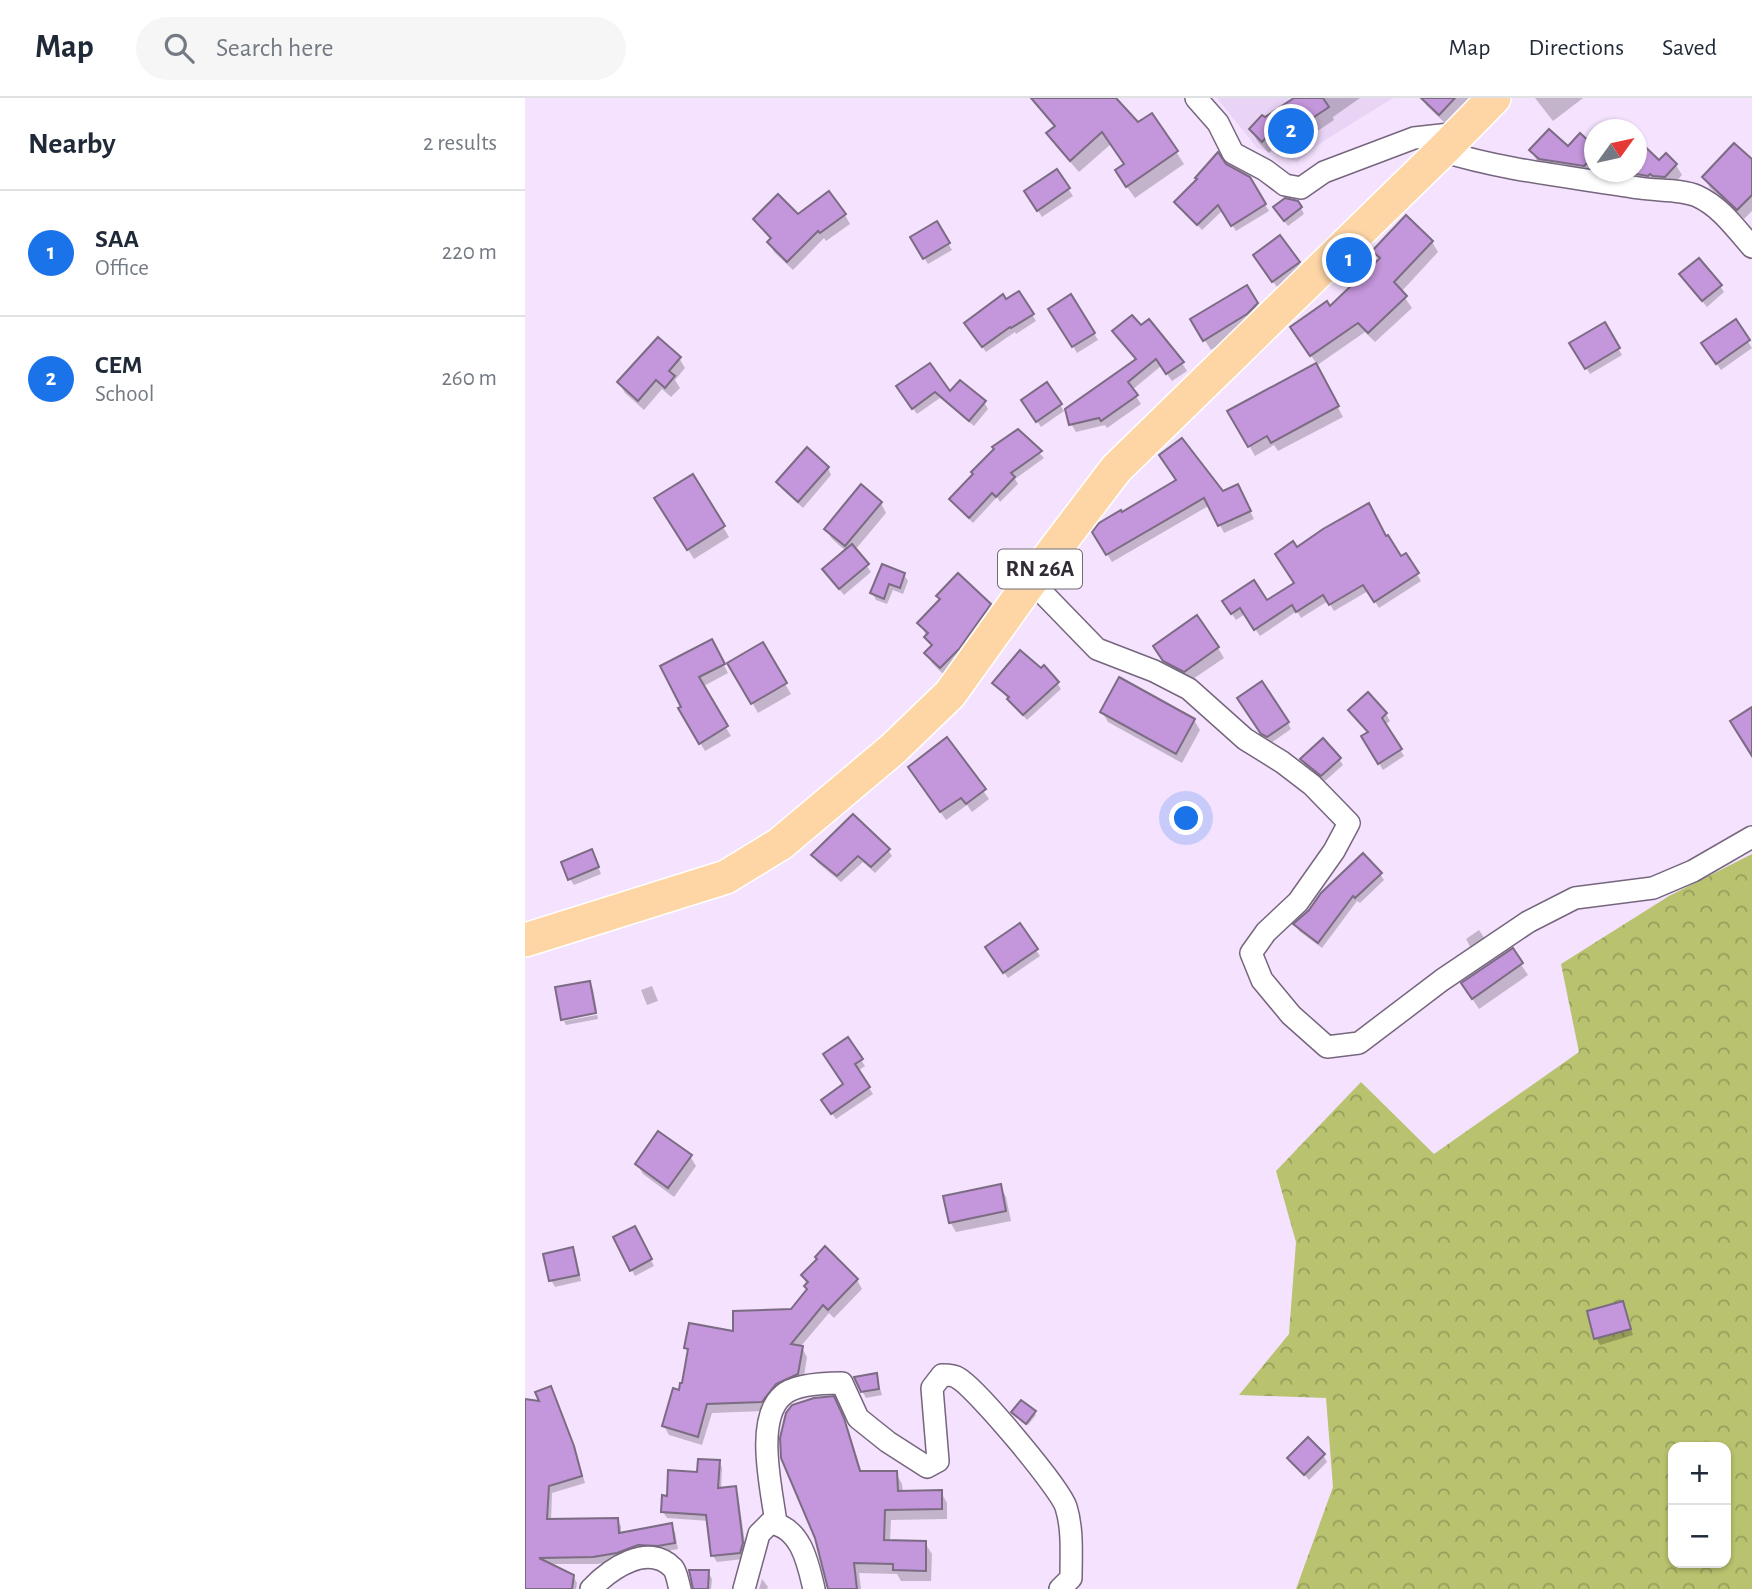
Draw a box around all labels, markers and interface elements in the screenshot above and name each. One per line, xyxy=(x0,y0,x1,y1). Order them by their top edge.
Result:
search box xyxy=(136,17,626,80)
icon: search xyxy=(160,29,198,67)
text: Map xyxy=(35,31,94,64)
text: Search here xyxy=(216,35,334,61)
text: Map xyxy=(1448,36,1490,60)
text: Directions xyxy=(1528,36,1624,60)
text: Saved xyxy=(1662,36,1717,60)
pin: 2 xyxy=(1268,105,1314,157)
north arrow xyxy=(1584,119,1647,182)
text: Nearby xyxy=(28,129,116,159)
text: 2 results xyxy=(423,132,497,155)
text: SAA xyxy=(95,226,139,252)
pin: 1 xyxy=(1326,234,1372,286)
text: 1 xyxy=(47,241,55,264)
text: 220 m xyxy=(442,241,497,264)
text: Office xyxy=(95,257,149,280)
text: CEM xyxy=(95,352,142,378)
text: 2 xyxy=(46,367,56,390)
text: 260 m xyxy=(441,367,497,390)
text: School xyxy=(95,383,154,406)
road number: RN 26A xyxy=(998,550,1082,589)
your location xyxy=(1169,801,1203,835)
map controls xyxy=(1668,1442,1731,1568)
button: + xyxy=(1668,1442,1731,1505)
button: − xyxy=(1668,1505,1731,1568)

